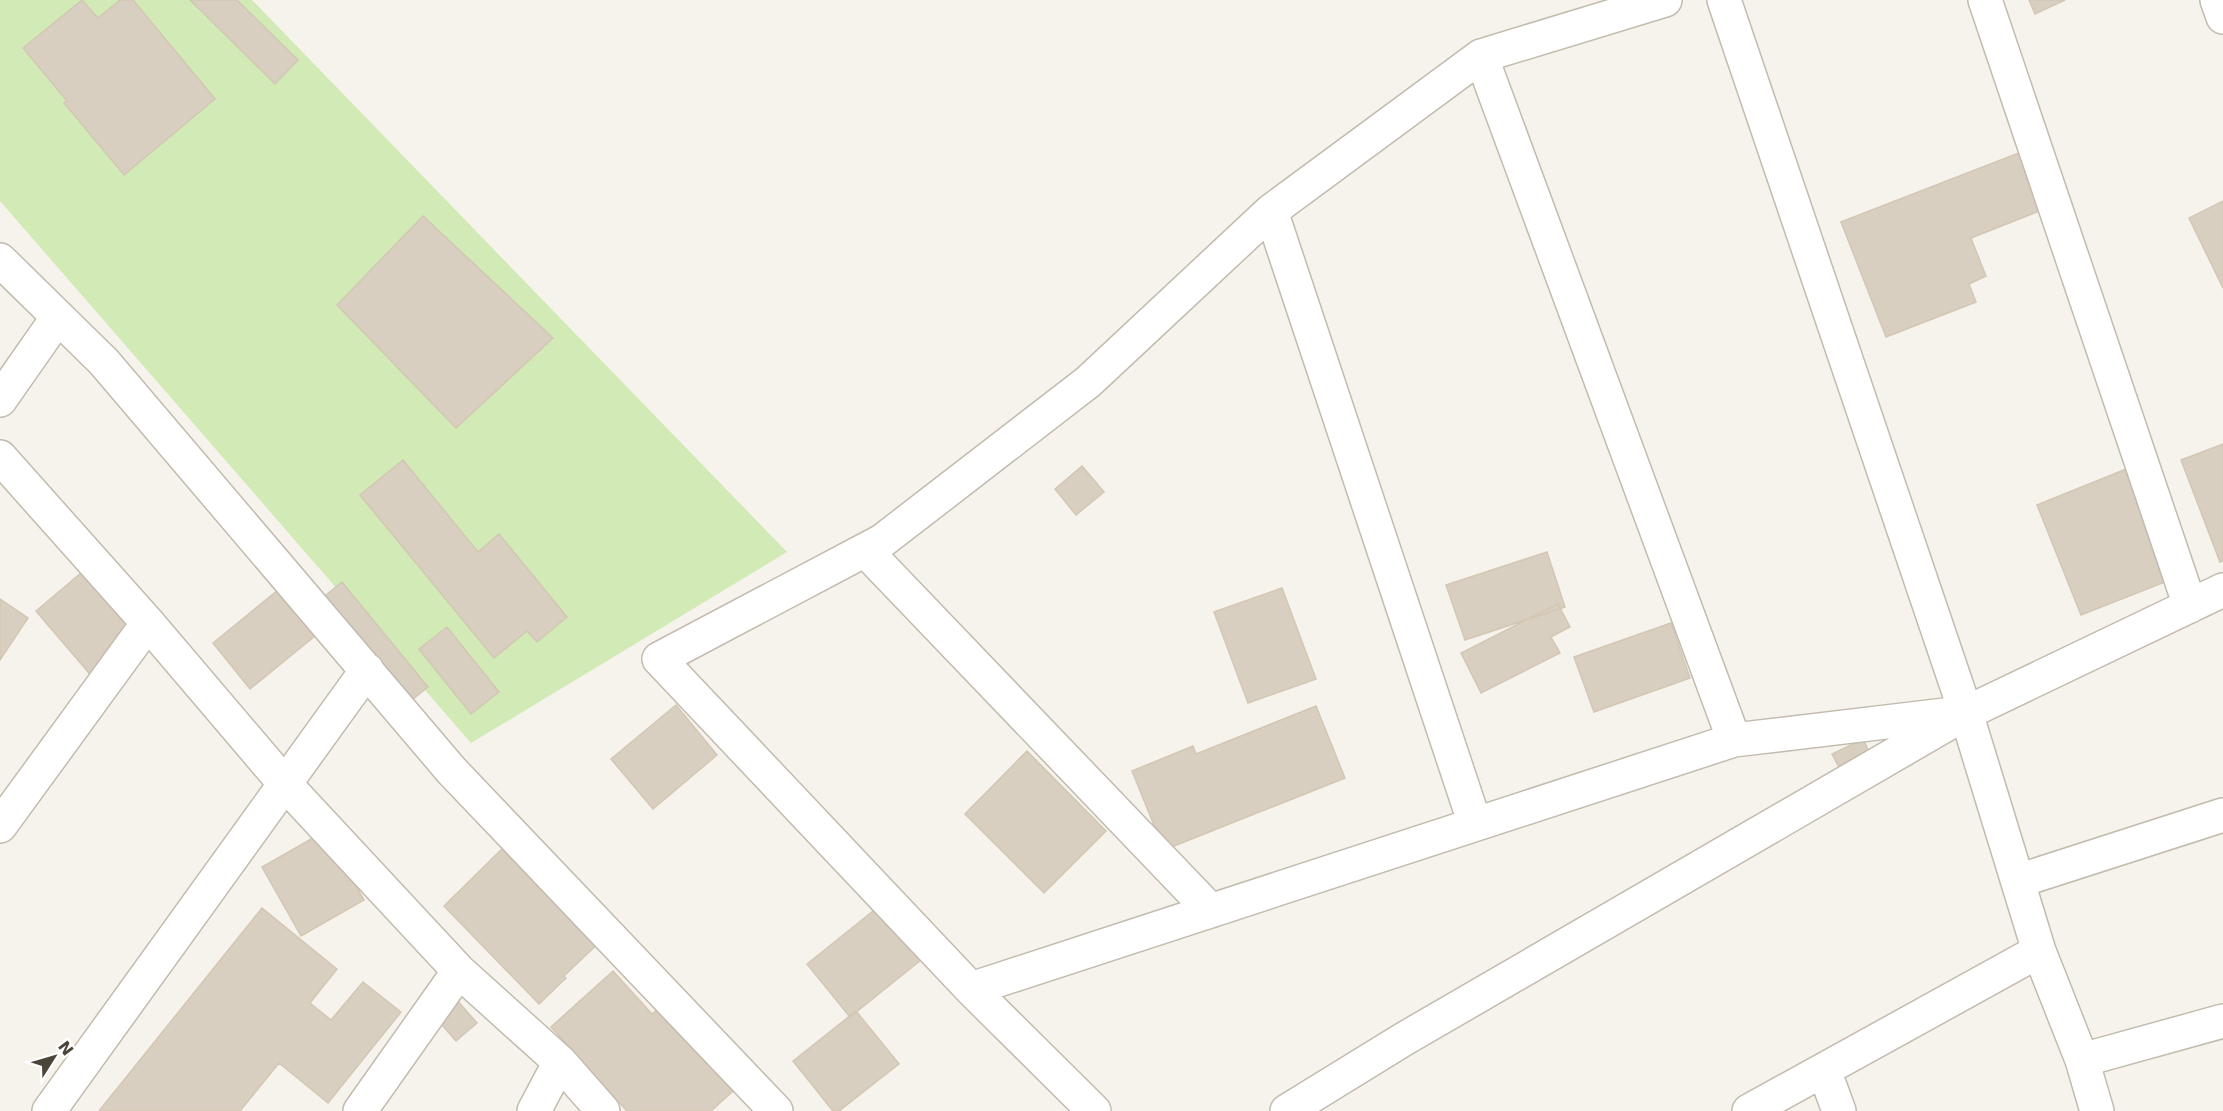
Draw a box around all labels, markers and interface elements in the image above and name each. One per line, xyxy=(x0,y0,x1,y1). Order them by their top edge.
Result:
north arrow xyxy=(24,1027,84,1087)
text: N xyxy=(54,1037,77,1059)

